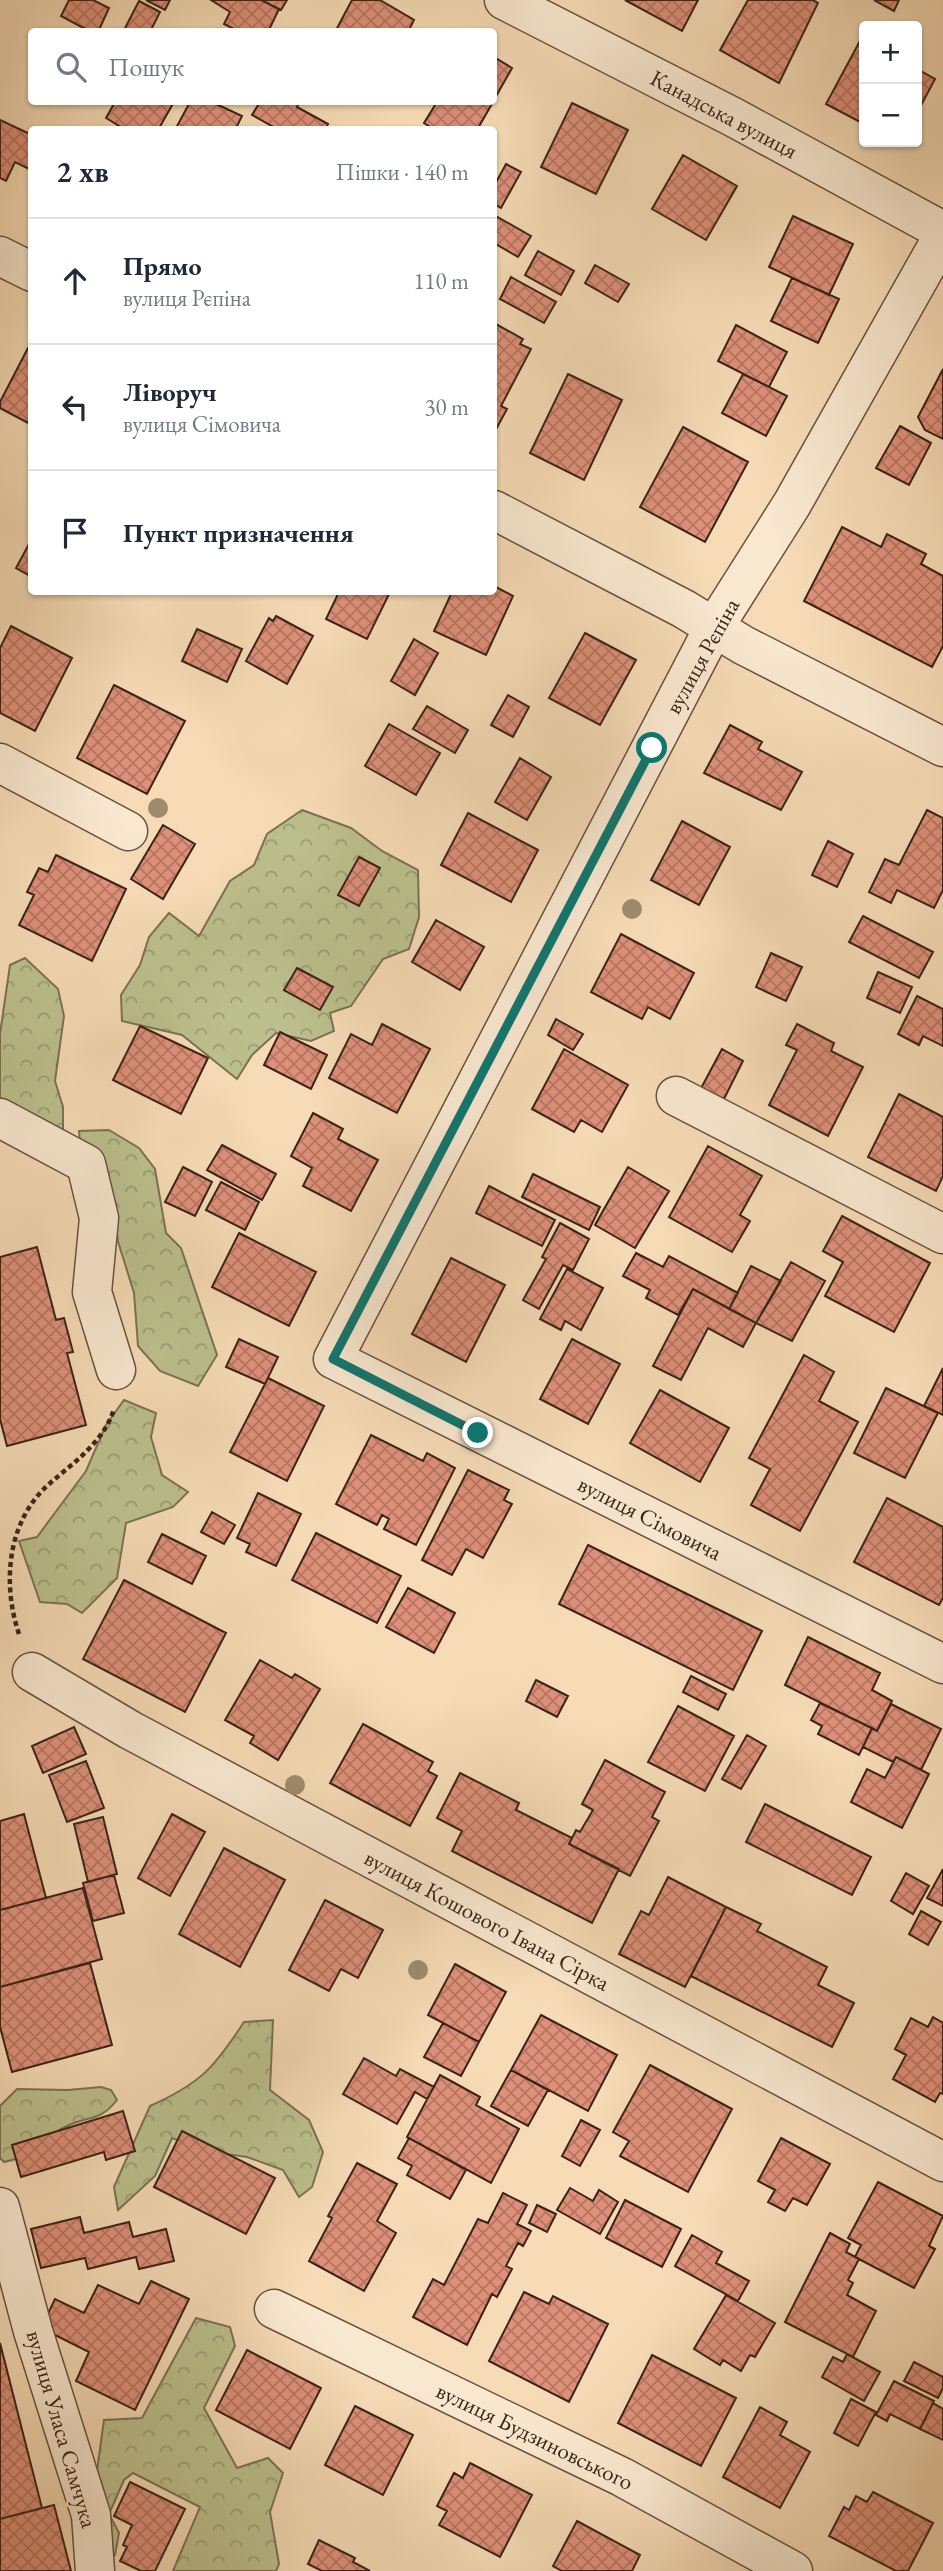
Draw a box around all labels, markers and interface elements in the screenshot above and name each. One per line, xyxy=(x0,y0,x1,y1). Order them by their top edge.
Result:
map controls xyxy=(859,21,922,147)
button: + xyxy=(859,21,922,84)
search box xyxy=(28,28,497,105)
icon: search xyxy=(52,48,90,86)
text: Пошук xyxy=(108,50,184,84)
street label: Канадська вулиця xyxy=(645,63,803,165)
button: − xyxy=(859,84,922,147)
text: 2 хв xyxy=(56,152,109,191)
text: Пішки · 140 m xyxy=(336,157,469,187)
text: Прямо xyxy=(123,249,202,283)
icon: ahead xyxy=(56,262,94,300)
text: 110 m xyxy=(413,266,469,296)
text: вулиця Рєпіна xyxy=(123,283,251,313)
text: Ліворуч xyxy=(123,375,217,409)
icon: left xyxy=(56,388,94,426)
text: 30 m xyxy=(424,392,469,422)
text: вулиця Сімовича xyxy=(123,409,281,439)
icon: arrive xyxy=(56,514,94,552)
text: Пункт призначення xyxy=(123,516,354,550)
street label: вулиця Рєпіна xyxy=(658,592,747,719)
route start xyxy=(636,732,667,763)
route end xyxy=(462,1417,493,1448)
street label: вулиця Сімовича xyxy=(573,1469,728,1568)
street label: вулиця Кошового Івана Сірка xyxy=(359,1842,616,1998)
street label: вулиця Уласа Самчука xyxy=(19,2327,105,2532)
street label: вулиця Будзиновського xyxy=(431,2375,639,2497)

